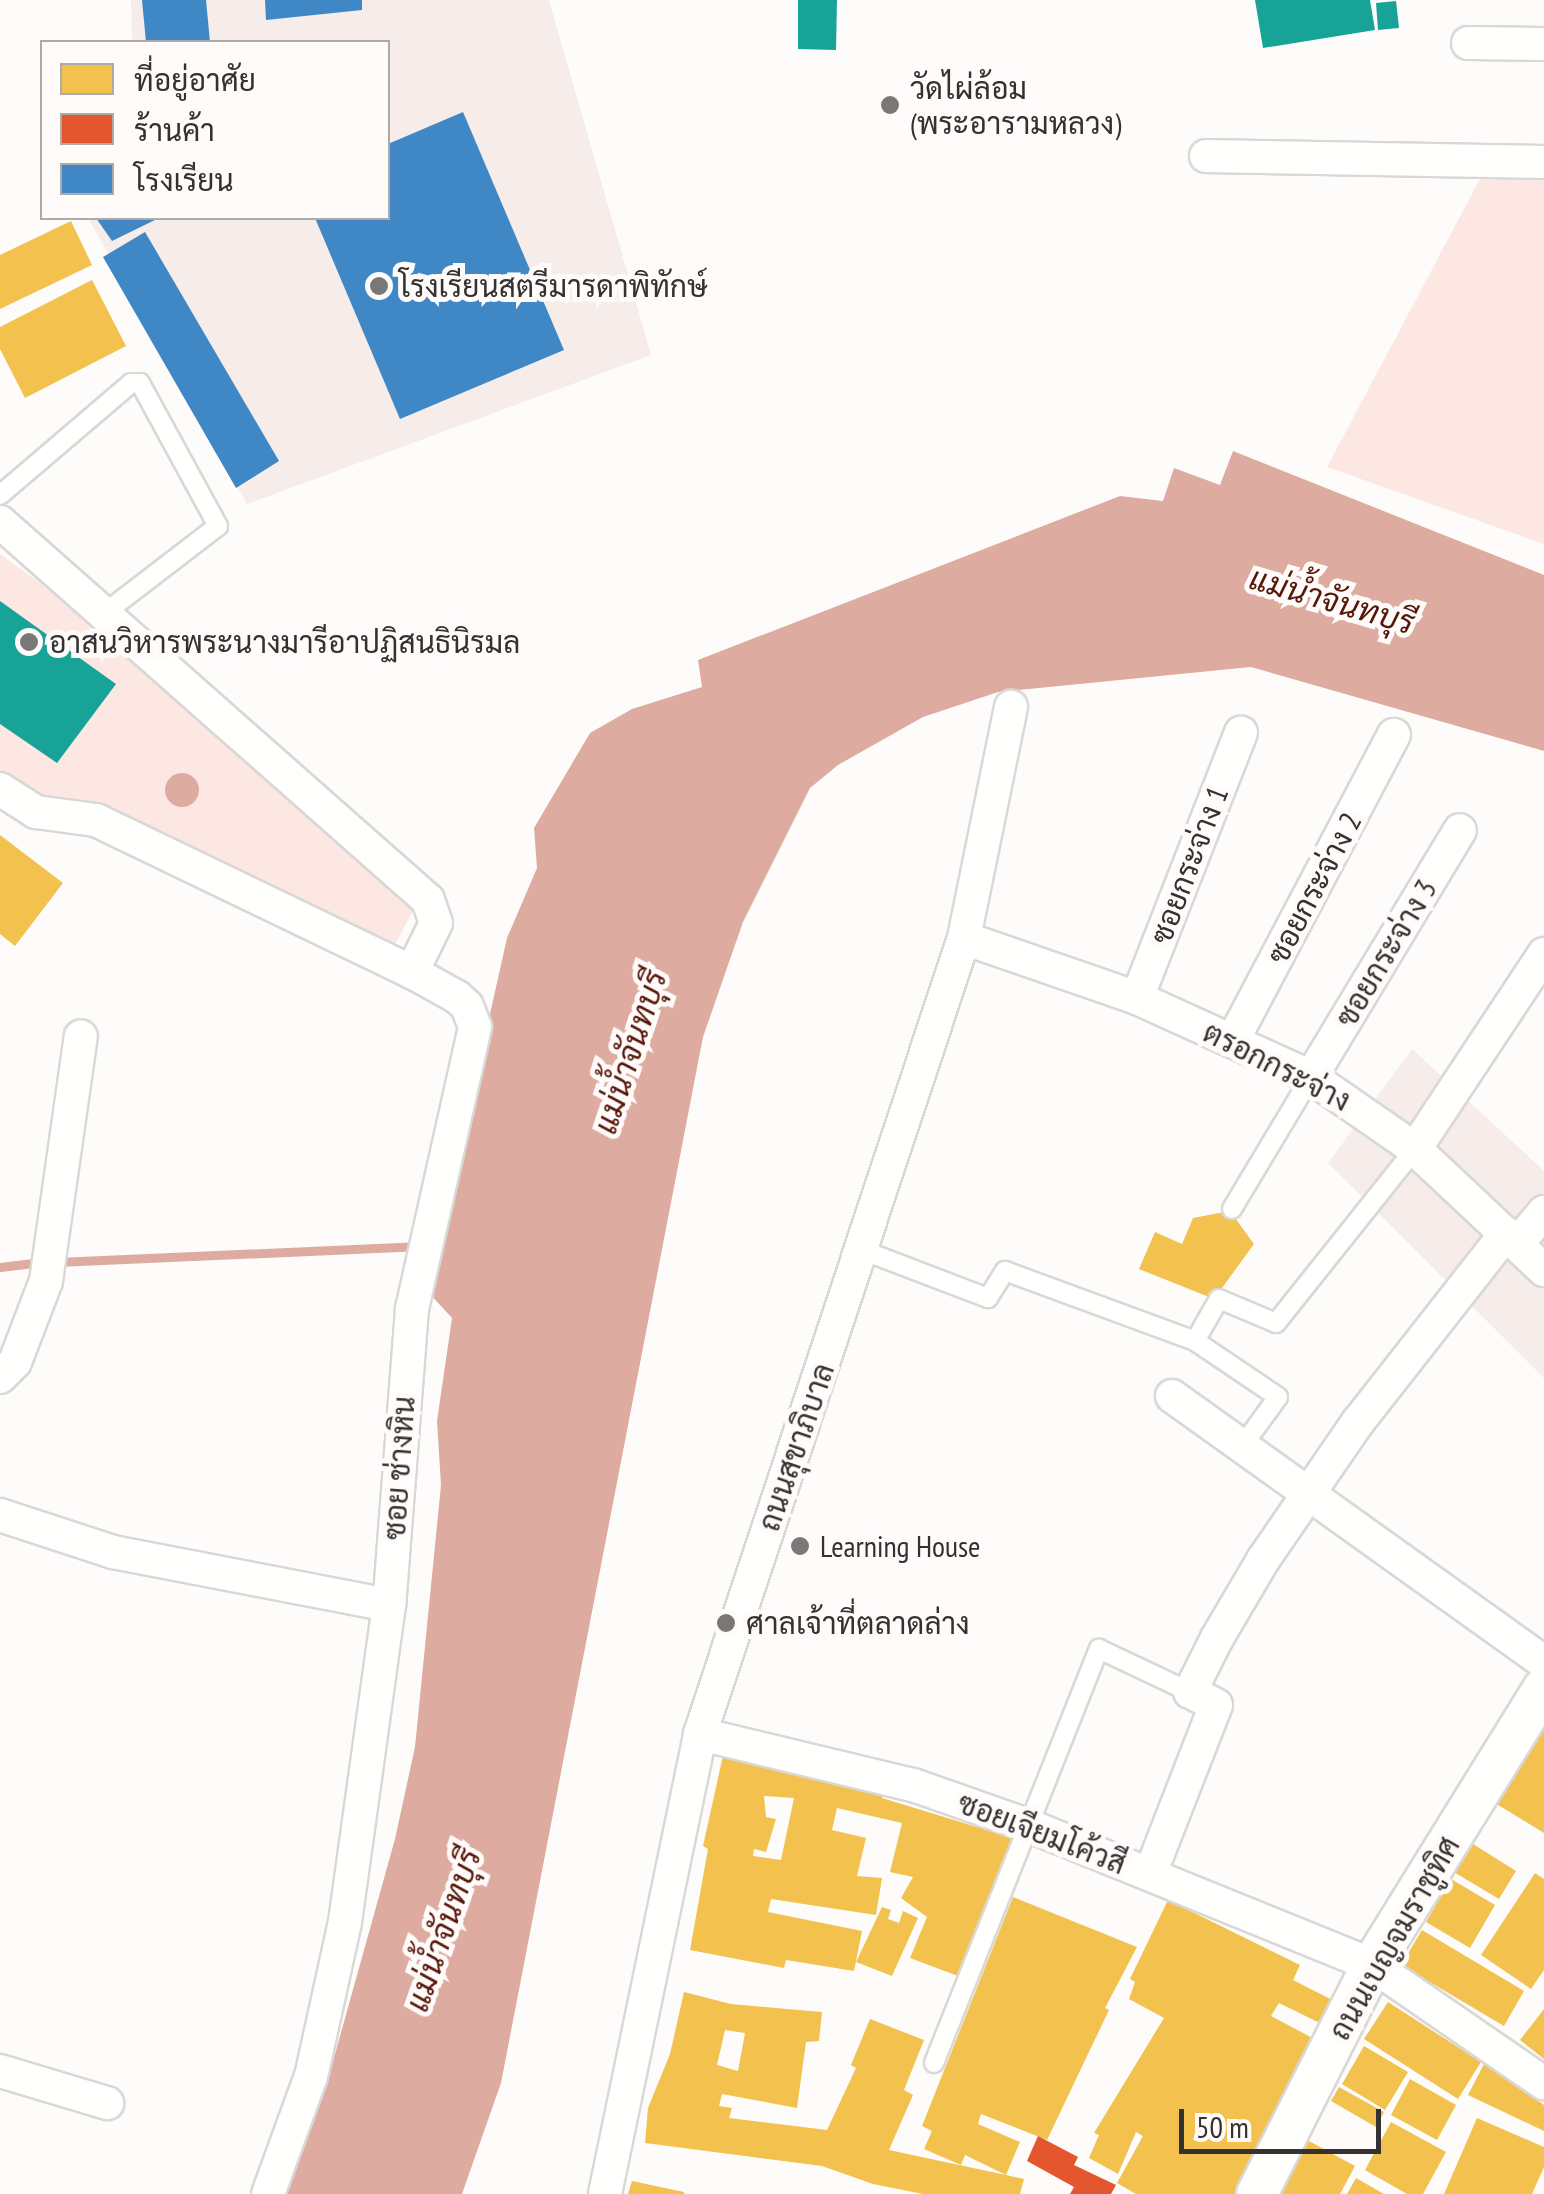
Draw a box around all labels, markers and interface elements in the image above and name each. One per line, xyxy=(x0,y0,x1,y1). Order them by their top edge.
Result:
legend xyxy=(40,40,390,220)
text: ที่อยู่อาศัย xyxy=(134,60,256,99)
place label: วัดไผ่ล้อม (พระอารามหลวง) xyxy=(910,70,1121,140)
marker: วัดไผ่ล้อม (พระอารามหลวง) xyxy=(879,94,901,116)
text: ร้านค้า xyxy=(134,110,215,149)
text: โรงเรียน xyxy=(134,160,234,199)
place label: โรงเรียนสตรีมารดาพิทักษ์ xyxy=(399,268,707,304)
marker: โรงเรียนสตรีมารดาพิทักษ์ xyxy=(368,275,390,297)
water label: แม่น้ำจันทบุรี xyxy=(1245,558,1419,642)
place label: อาสนวิหารพระนางมารีอาปฏิสนธินิรมล xyxy=(49,624,520,660)
marker: อาสนวิหารพระนางมารีอาปฏิสนธินิรมล xyxy=(18,631,40,653)
street label: ซอยกระจ่าง 1 xyxy=(1142,781,1236,949)
street label: ซอยกระจ่าง 2 xyxy=(1259,806,1369,970)
street label: ซอยกระจ่าง 3 xyxy=(1328,873,1444,1033)
water label: แม่น้ำจันทบุรี xyxy=(586,966,674,1138)
street label: ตรอกกระจ่าง xyxy=(1197,1014,1357,1118)
street label: ถนนสุขาภิบาล xyxy=(750,1358,842,1536)
street label: ซอย ช่างหิน xyxy=(376,1395,422,1541)
place label: Learning House xyxy=(820,1528,980,1564)
marker: Learning House xyxy=(789,1535,811,1557)
place label: ศาลเจ้าที่ตลาดล่าง xyxy=(746,1605,970,1641)
marker: ศาลเจ้าที่ตลาดล่าง xyxy=(715,1612,737,1634)
street label: ซอยเจียมโค้วสี xyxy=(953,1784,1131,1882)
street label: ถนนเบญจมราชูทิศ xyxy=(1321,1830,1467,2046)
water label: แม่น้ำจันทบุรี xyxy=(397,1844,489,2016)
scale bar xyxy=(1184,2089,1386,2151)
text: 50 m xyxy=(1196,2107,1249,2146)

